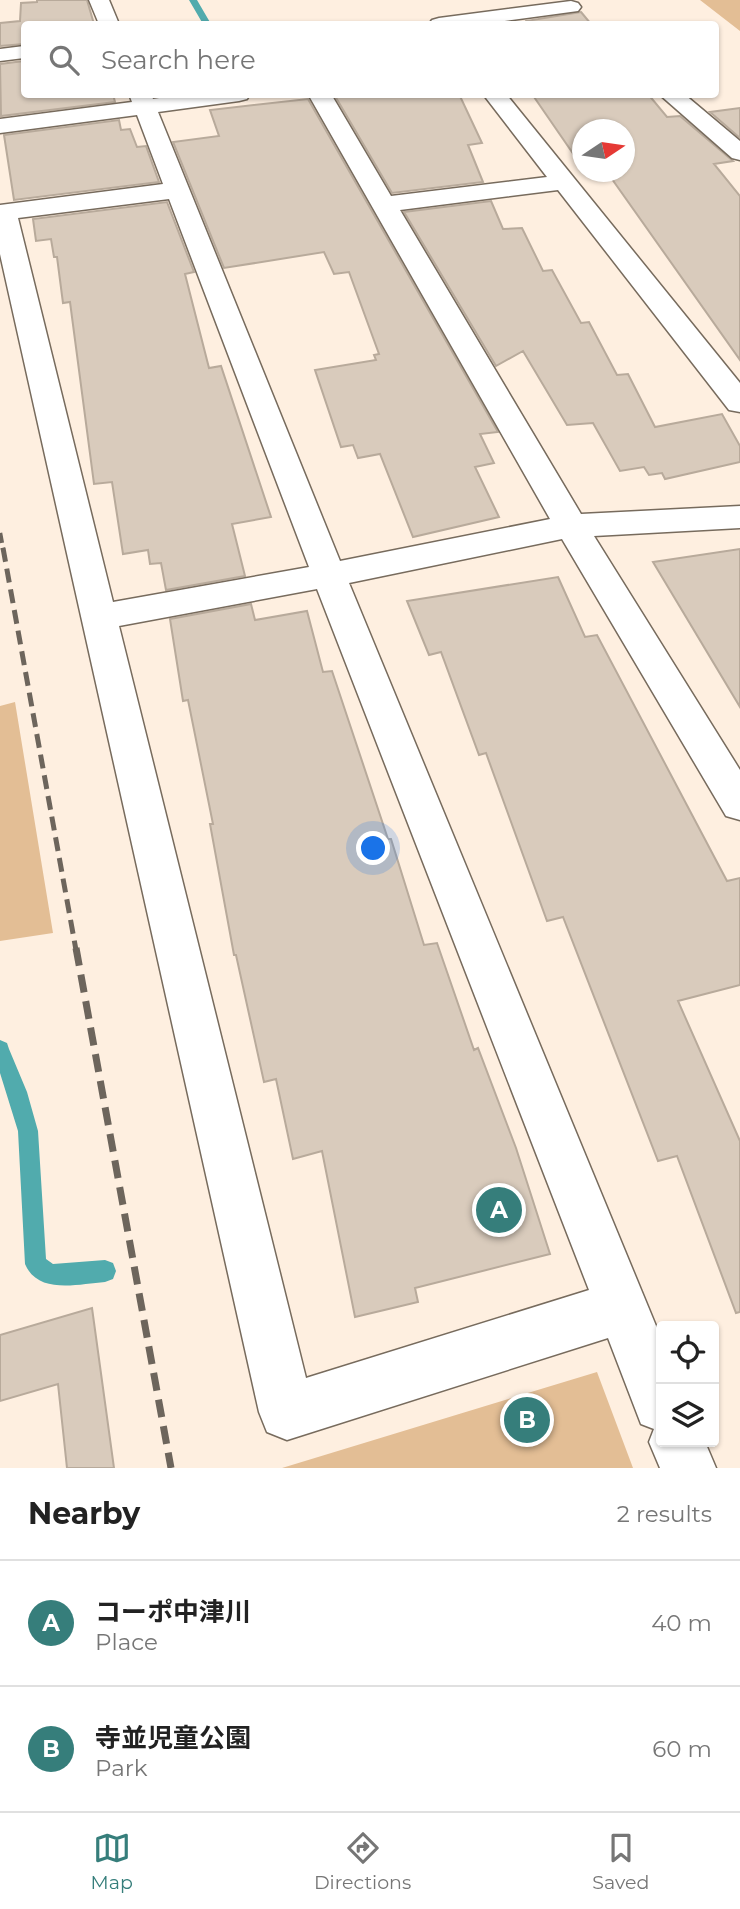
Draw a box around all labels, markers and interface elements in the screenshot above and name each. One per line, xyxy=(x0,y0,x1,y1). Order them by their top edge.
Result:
search box xyxy=(21,21,719,98)
icon: search xyxy=(45,41,83,79)
text: Search here xyxy=(101,44,256,76)
north arrow xyxy=(572,119,635,182)
your location xyxy=(356,831,390,865)
pin: A xyxy=(476,1184,522,1236)
map controls xyxy=(656,1321,719,1447)
button: locate xyxy=(656,1321,719,1384)
button: layers xyxy=(656,1384,719,1447)
pin: B xyxy=(504,1394,550,1446)
text: Nearby xyxy=(28,1495,140,1532)
text: 2 results xyxy=(617,1500,712,1528)
text: コーポ中津川 xyxy=(95,1596,251,1628)
text: A xyxy=(42,1609,60,1637)
text: 40 m xyxy=(651,1609,712,1637)
text: Place xyxy=(95,1628,158,1656)
text: 寺並児童公園 xyxy=(95,1722,251,1754)
text: B xyxy=(42,1735,60,1763)
text: 60 m xyxy=(652,1735,712,1763)
text: Park xyxy=(95,1754,148,1782)
tab: Map xyxy=(91,1829,133,1894)
tab: Directions xyxy=(314,1829,411,1894)
tab: Saved xyxy=(592,1829,649,1894)

